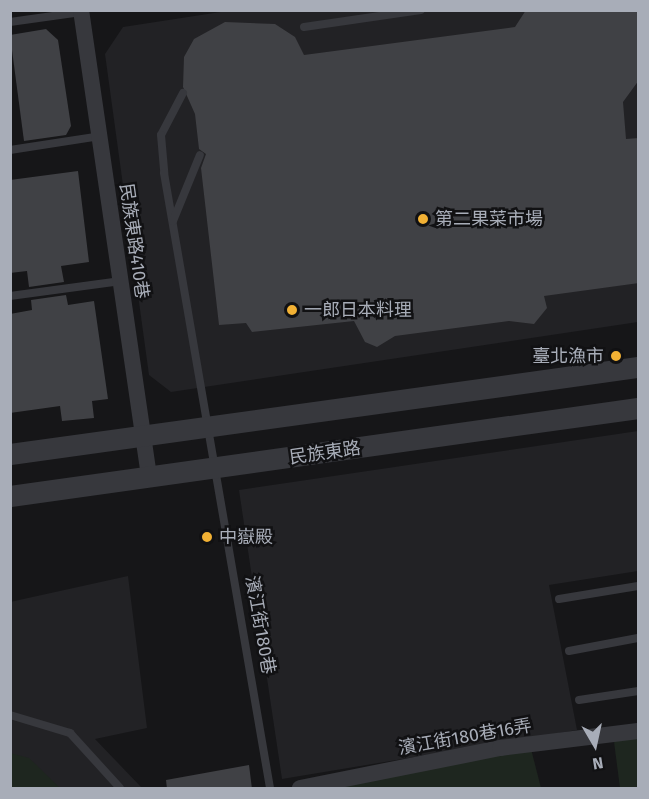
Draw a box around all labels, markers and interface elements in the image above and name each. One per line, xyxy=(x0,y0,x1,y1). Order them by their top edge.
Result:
street label: 民族東路410巷 xyxy=(115,182,153,300)
place label: 第二果菜市場 xyxy=(435,208,543,230)
marker: 第二果菜市場 xyxy=(416,212,430,226)
place label: 一郎日本料理 xyxy=(304,299,412,321)
marker: 一郎日本料理 xyxy=(285,303,299,317)
place label: 臺北漁市 xyxy=(532,345,604,367)
marker: 臺北漁市 xyxy=(609,349,623,363)
street label: 民族東路 xyxy=(288,437,362,469)
place label: 中嶽殿 xyxy=(219,526,273,548)
marker: 中嶽殿 xyxy=(200,530,214,544)
street label: 濱江街180巷 xyxy=(241,574,279,676)
street label: 濱江街180巷16弄 xyxy=(397,715,533,759)
north arrow xyxy=(565,715,625,775)
text: N xyxy=(591,753,605,773)

